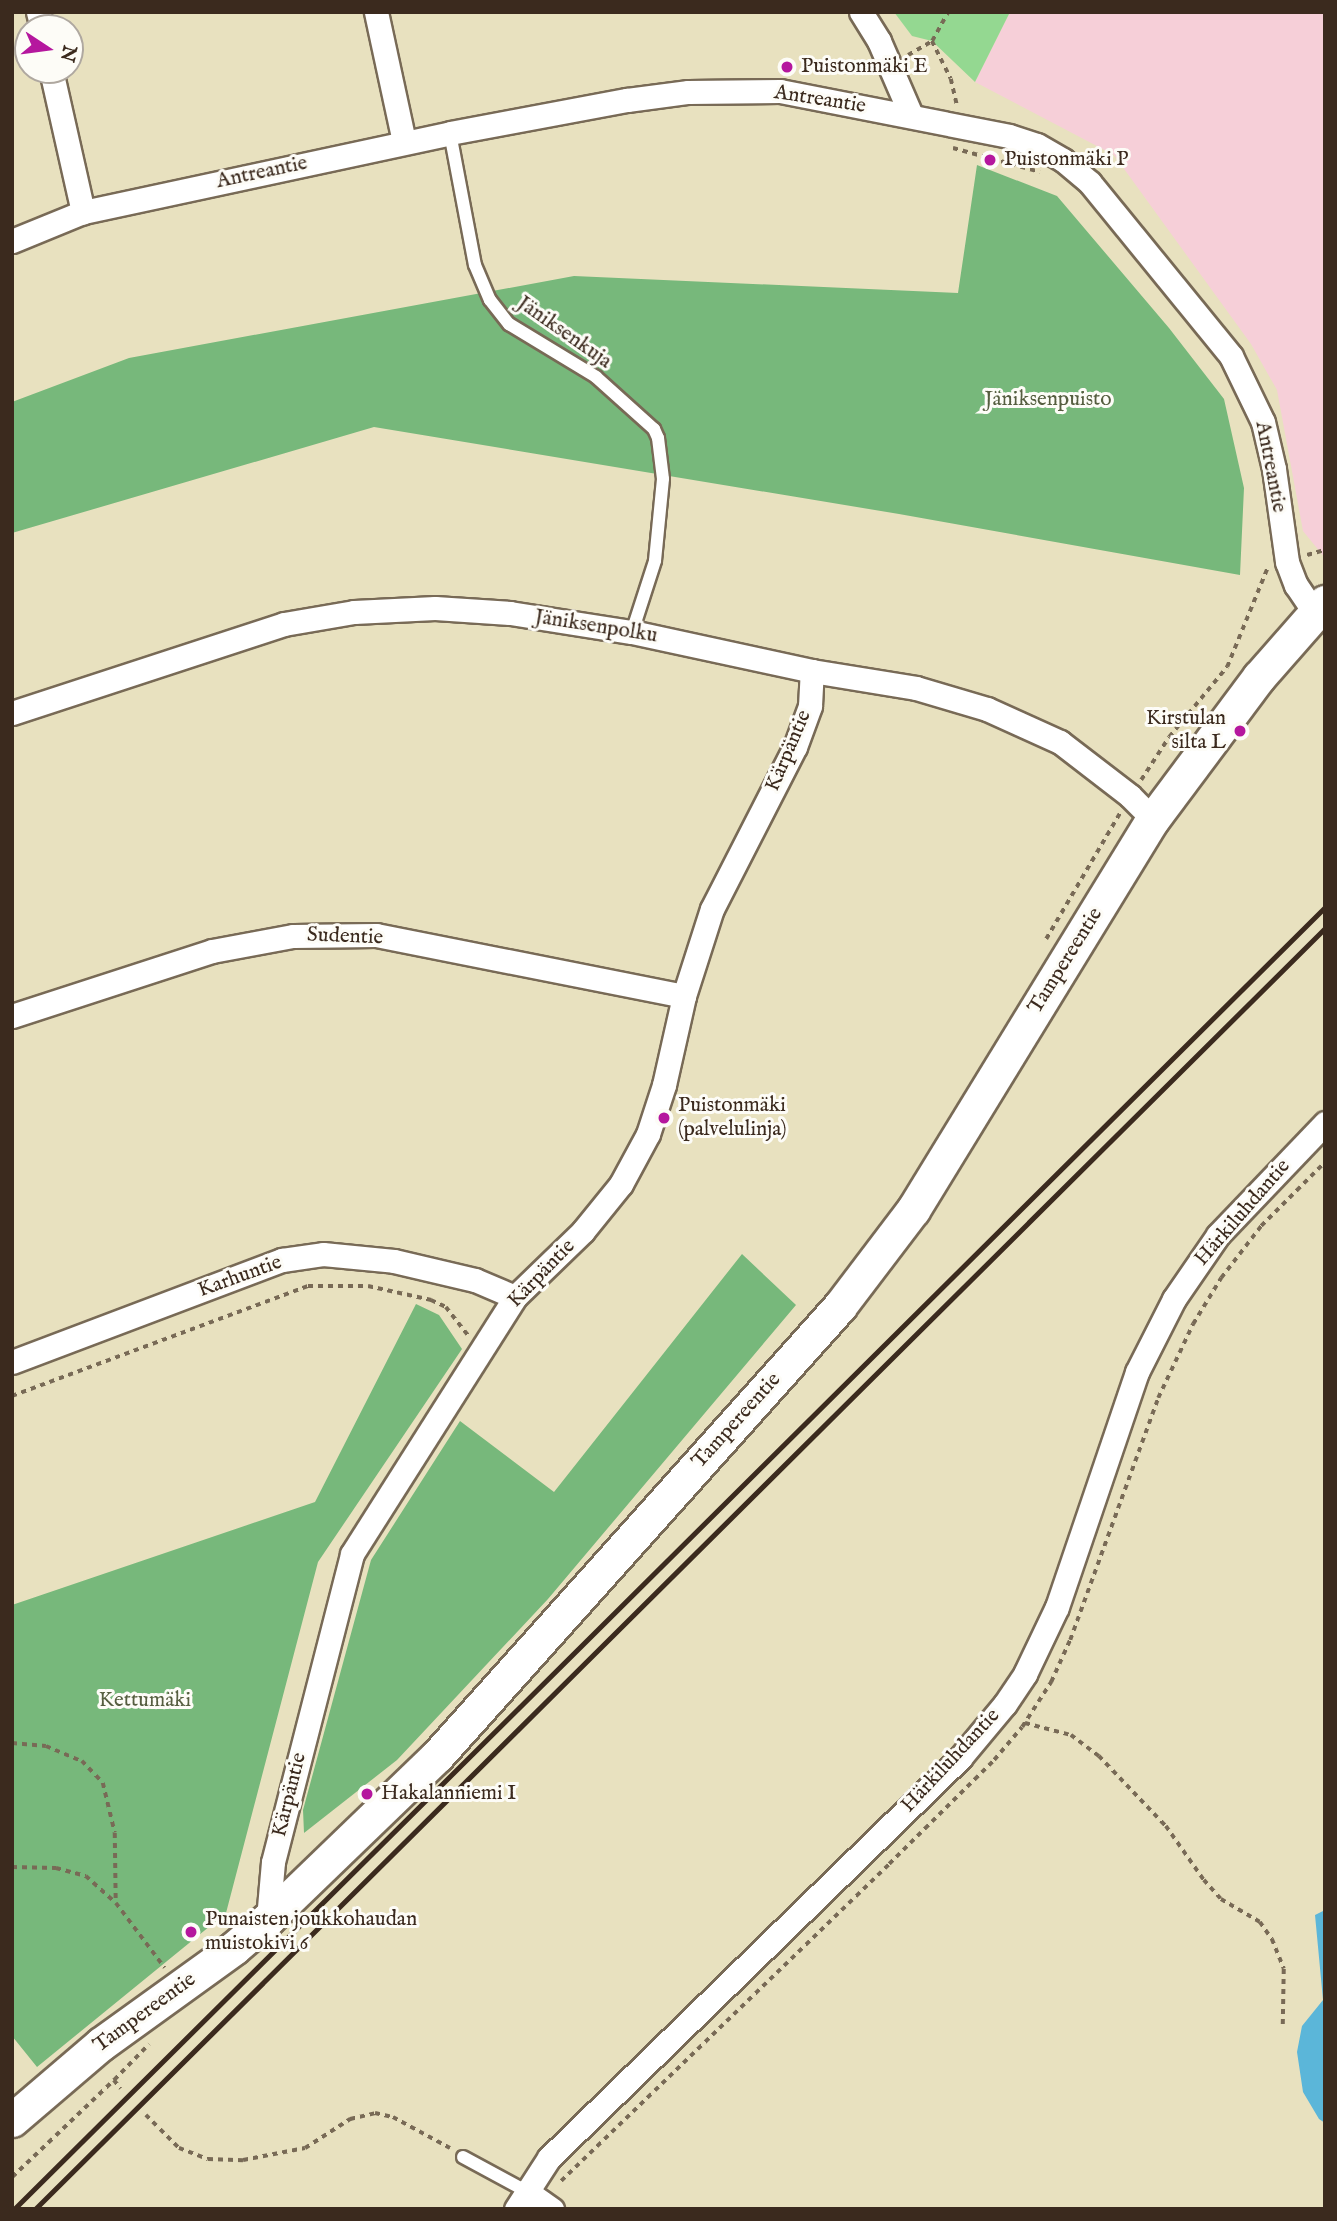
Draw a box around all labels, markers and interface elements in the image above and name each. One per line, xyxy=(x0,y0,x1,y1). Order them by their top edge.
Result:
north arrow xyxy=(14,14,84,84)
text: N xyxy=(54,43,81,64)
place label: Puistonmäki E xyxy=(801,54,928,80)
marker: Puistonmäki E xyxy=(779,59,795,75)
street label: Antreantie xyxy=(772,80,868,120)
place label: Puistonmäki P xyxy=(1004,147,1128,173)
street label: Antreantie xyxy=(214,151,310,195)
marker: Puistonmäki P xyxy=(982,152,998,168)
street label: Jäniksenkuja xyxy=(512,291,616,375)
park label: Jäniksenpuisto xyxy=(985,387,1111,413)
street label: Antreantie xyxy=(1249,419,1291,515)
street label: Jäniksenpolku xyxy=(533,605,659,649)
place label: Kirstulan silta L xyxy=(1146,706,1226,756)
street label: Kärpäntie xyxy=(761,707,817,795)
marker: Kirstulan silta L xyxy=(1232,723,1248,739)
street label: Tampereentie xyxy=(1023,903,1109,1019)
street label: Sudentie xyxy=(307,923,383,951)
place label: Puistonmäki (palvelulinja) xyxy=(678,1093,787,1143)
marker: Puistonmäki (palvelulinja) xyxy=(656,1110,672,1126)
street label: Härkiluhdantie xyxy=(1190,1155,1296,1271)
street label: Kärpäntie xyxy=(503,1234,581,1314)
street label: Karhuntie xyxy=(195,1250,285,1304)
street label: Tampereentie xyxy=(687,1368,787,1474)
park label: Kettumäki xyxy=(99,1688,191,1714)
street label: Härkiluhdantie xyxy=(896,1704,1006,1818)
street label: Kärpäntie xyxy=(267,1750,313,1840)
place label: Hakalanniemi I xyxy=(381,1781,516,1807)
marker: Hakalanniemi I xyxy=(359,1786,375,1802)
place label: Punaisten joukkohaudan muistokivi 6 xyxy=(205,1907,417,1957)
marker: Punaisten joukkohaudan muistokivi 6 xyxy=(183,1924,199,1940)
street label: Tampereentie xyxy=(89,1967,201,2059)

